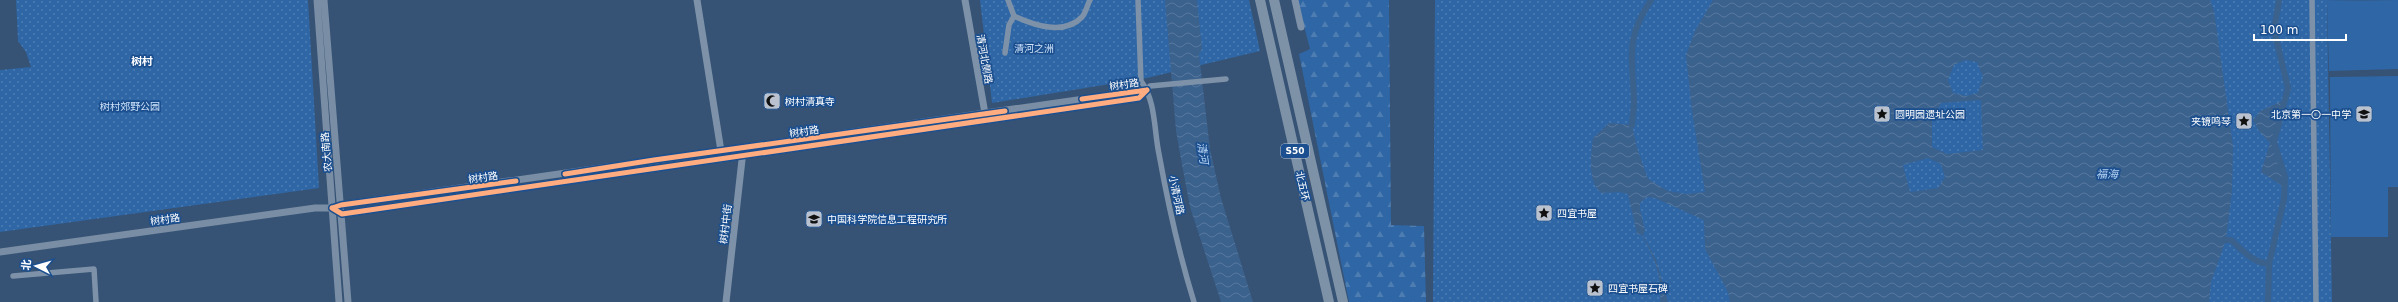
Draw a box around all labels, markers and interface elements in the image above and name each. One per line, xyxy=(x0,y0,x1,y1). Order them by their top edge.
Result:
scale bar xyxy=(2254,16,2346,42)
text: 100 m xyxy=(2260,23,2298,37)
street label: 清河北侧路 xyxy=(975,34,994,85)
park label: 清河之洲 xyxy=(1014,43,1054,54)
district label: 树村 xyxy=(131,55,153,68)
street label: 树村路 xyxy=(1108,77,1140,92)
mosque icon: 树村清真寺 xyxy=(762,91,782,111)
place label: 树村清真寺 xyxy=(785,96,835,107)
park label: 树村郊野公园 xyxy=(100,101,160,112)
place icon: 圆明园遗址公园 xyxy=(1872,104,1892,124)
school or university icon: 北京第一〇一中学 xyxy=(2354,104,2374,124)
place label: 圆明园遗址公园 xyxy=(1895,109,1965,120)
place label: 北京第一〇一中学 xyxy=(2271,109,2351,120)
place icon: 夹镜鸣琴 xyxy=(2234,111,2254,131)
place label: 夹镜鸣琴 xyxy=(2191,116,2231,127)
street label: 树村路 xyxy=(788,124,820,139)
street label: 农大南路 xyxy=(319,132,334,172)
water label: 清河 xyxy=(1195,141,1211,167)
road number: S50 xyxy=(1281,144,1309,158)
water label: 福海 xyxy=(2096,168,2120,181)
street label: 树村路 xyxy=(467,170,499,185)
street label: 北五环 xyxy=(1294,170,1311,202)
street label: 小清河路 xyxy=(1167,174,1186,216)
place icon: 四宜书屋 xyxy=(1534,203,1554,223)
street label: 树村中街 xyxy=(718,204,733,245)
place label: 四宜书屋 xyxy=(1557,208,1597,219)
school or university icon: 中国科学院信息工程研究所 xyxy=(804,209,824,229)
street label: 树村路 xyxy=(149,212,181,227)
place label: 中国科学院信息工程研究所 xyxy=(827,214,947,225)
north arrow xyxy=(16,246,56,286)
text: 北 xyxy=(20,259,34,271)
place icon: 四宜书屋石碑 xyxy=(1585,278,1605,298)
place label: 四宜书屋石碑 xyxy=(1608,283,1668,294)

